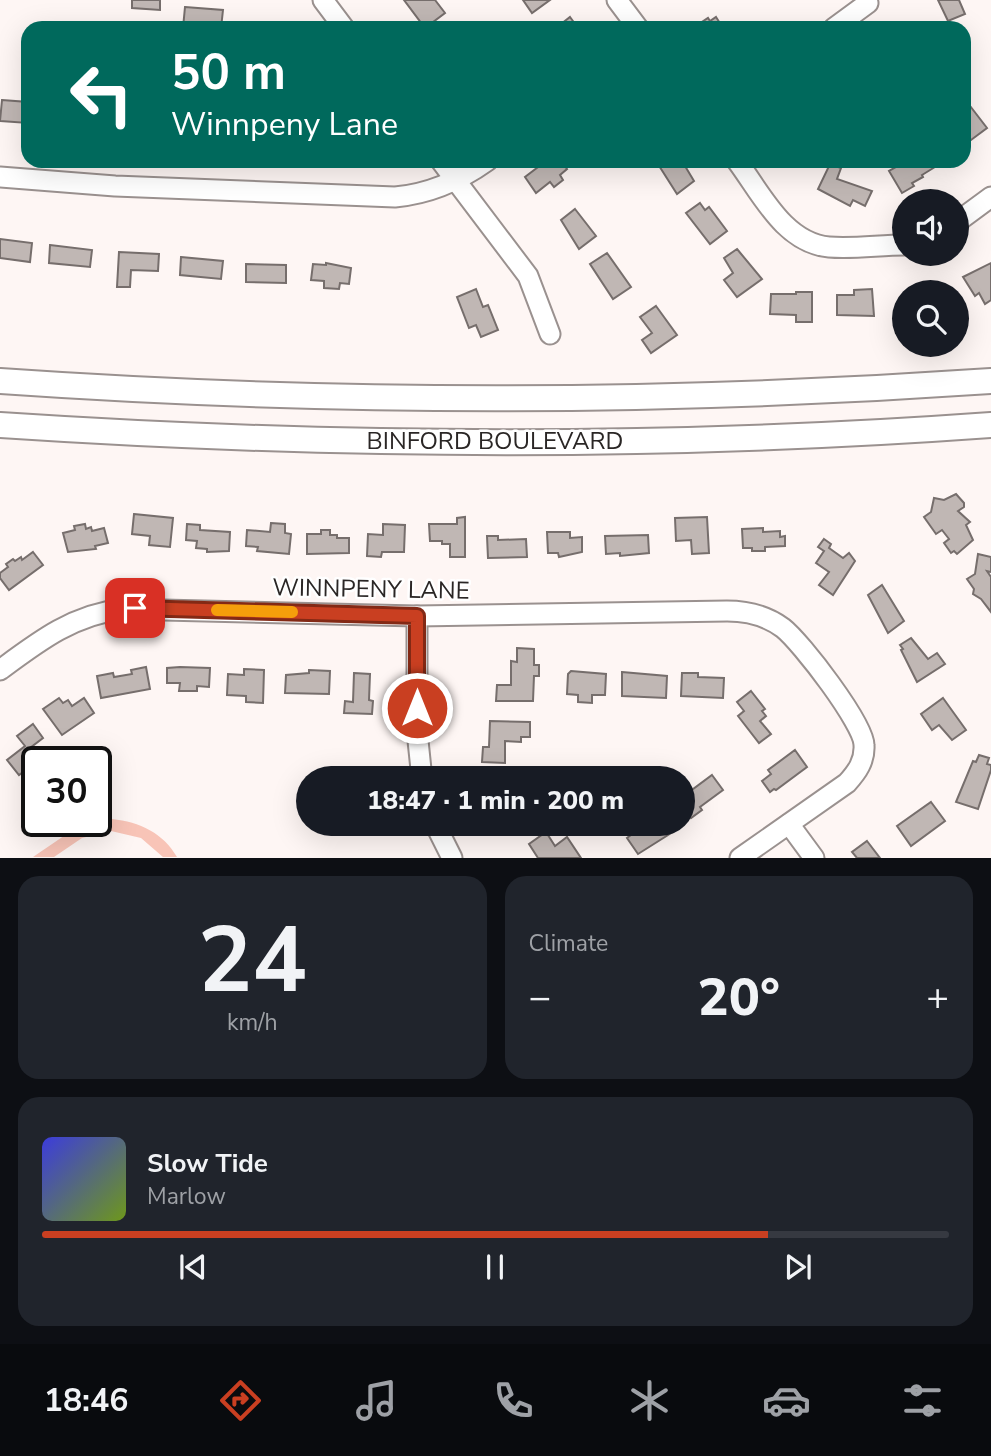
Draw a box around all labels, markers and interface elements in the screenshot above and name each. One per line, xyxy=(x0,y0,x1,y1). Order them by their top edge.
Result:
text: 50 m xyxy=(171,39,286,106)
icon: left xyxy=(56,49,147,140)
text: Winnpeny Lane xyxy=(171,103,398,146)
map controls xyxy=(892,189,969,357)
button: sound xyxy=(892,189,969,266)
button: search xyxy=(892,280,969,357)
street label: BINFORD BOULEVARD xyxy=(367,425,623,457)
street label: WINNPENY LANE xyxy=(272,571,470,607)
pin xyxy=(105,578,165,638)
icon: arrive xyxy=(116,589,154,627)
position arrow xyxy=(380,671,454,745)
speed limit sign: 30 xyxy=(21,746,112,837)
text: 18:47 · 1 min · 200 m xyxy=(367,783,624,818)
text: 24 xyxy=(198,899,307,1023)
text: Climate xyxy=(529,928,608,959)
text: 20° xyxy=(698,962,780,1033)
text: − xyxy=(529,972,551,1023)
text: + xyxy=(926,972,949,1023)
text: km/h xyxy=(227,1007,278,1038)
text: Slow Tide xyxy=(147,1146,268,1181)
text: Marlow xyxy=(147,1181,226,1212)
icon: previous xyxy=(174,1248,212,1286)
icon: pause xyxy=(476,1248,514,1286)
icon: next xyxy=(779,1248,817,1286)
icon: directions xyxy=(216,1376,265,1425)
icon: music xyxy=(352,1376,401,1425)
icon: phone xyxy=(489,1376,538,1425)
icon: climate xyxy=(625,1376,674,1425)
icon: car xyxy=(762,1376,811,1425)
icon: filters xyxy=(898,1376,947,1425)
text: 18:46 xyxy=(44,1379,128,1422)

